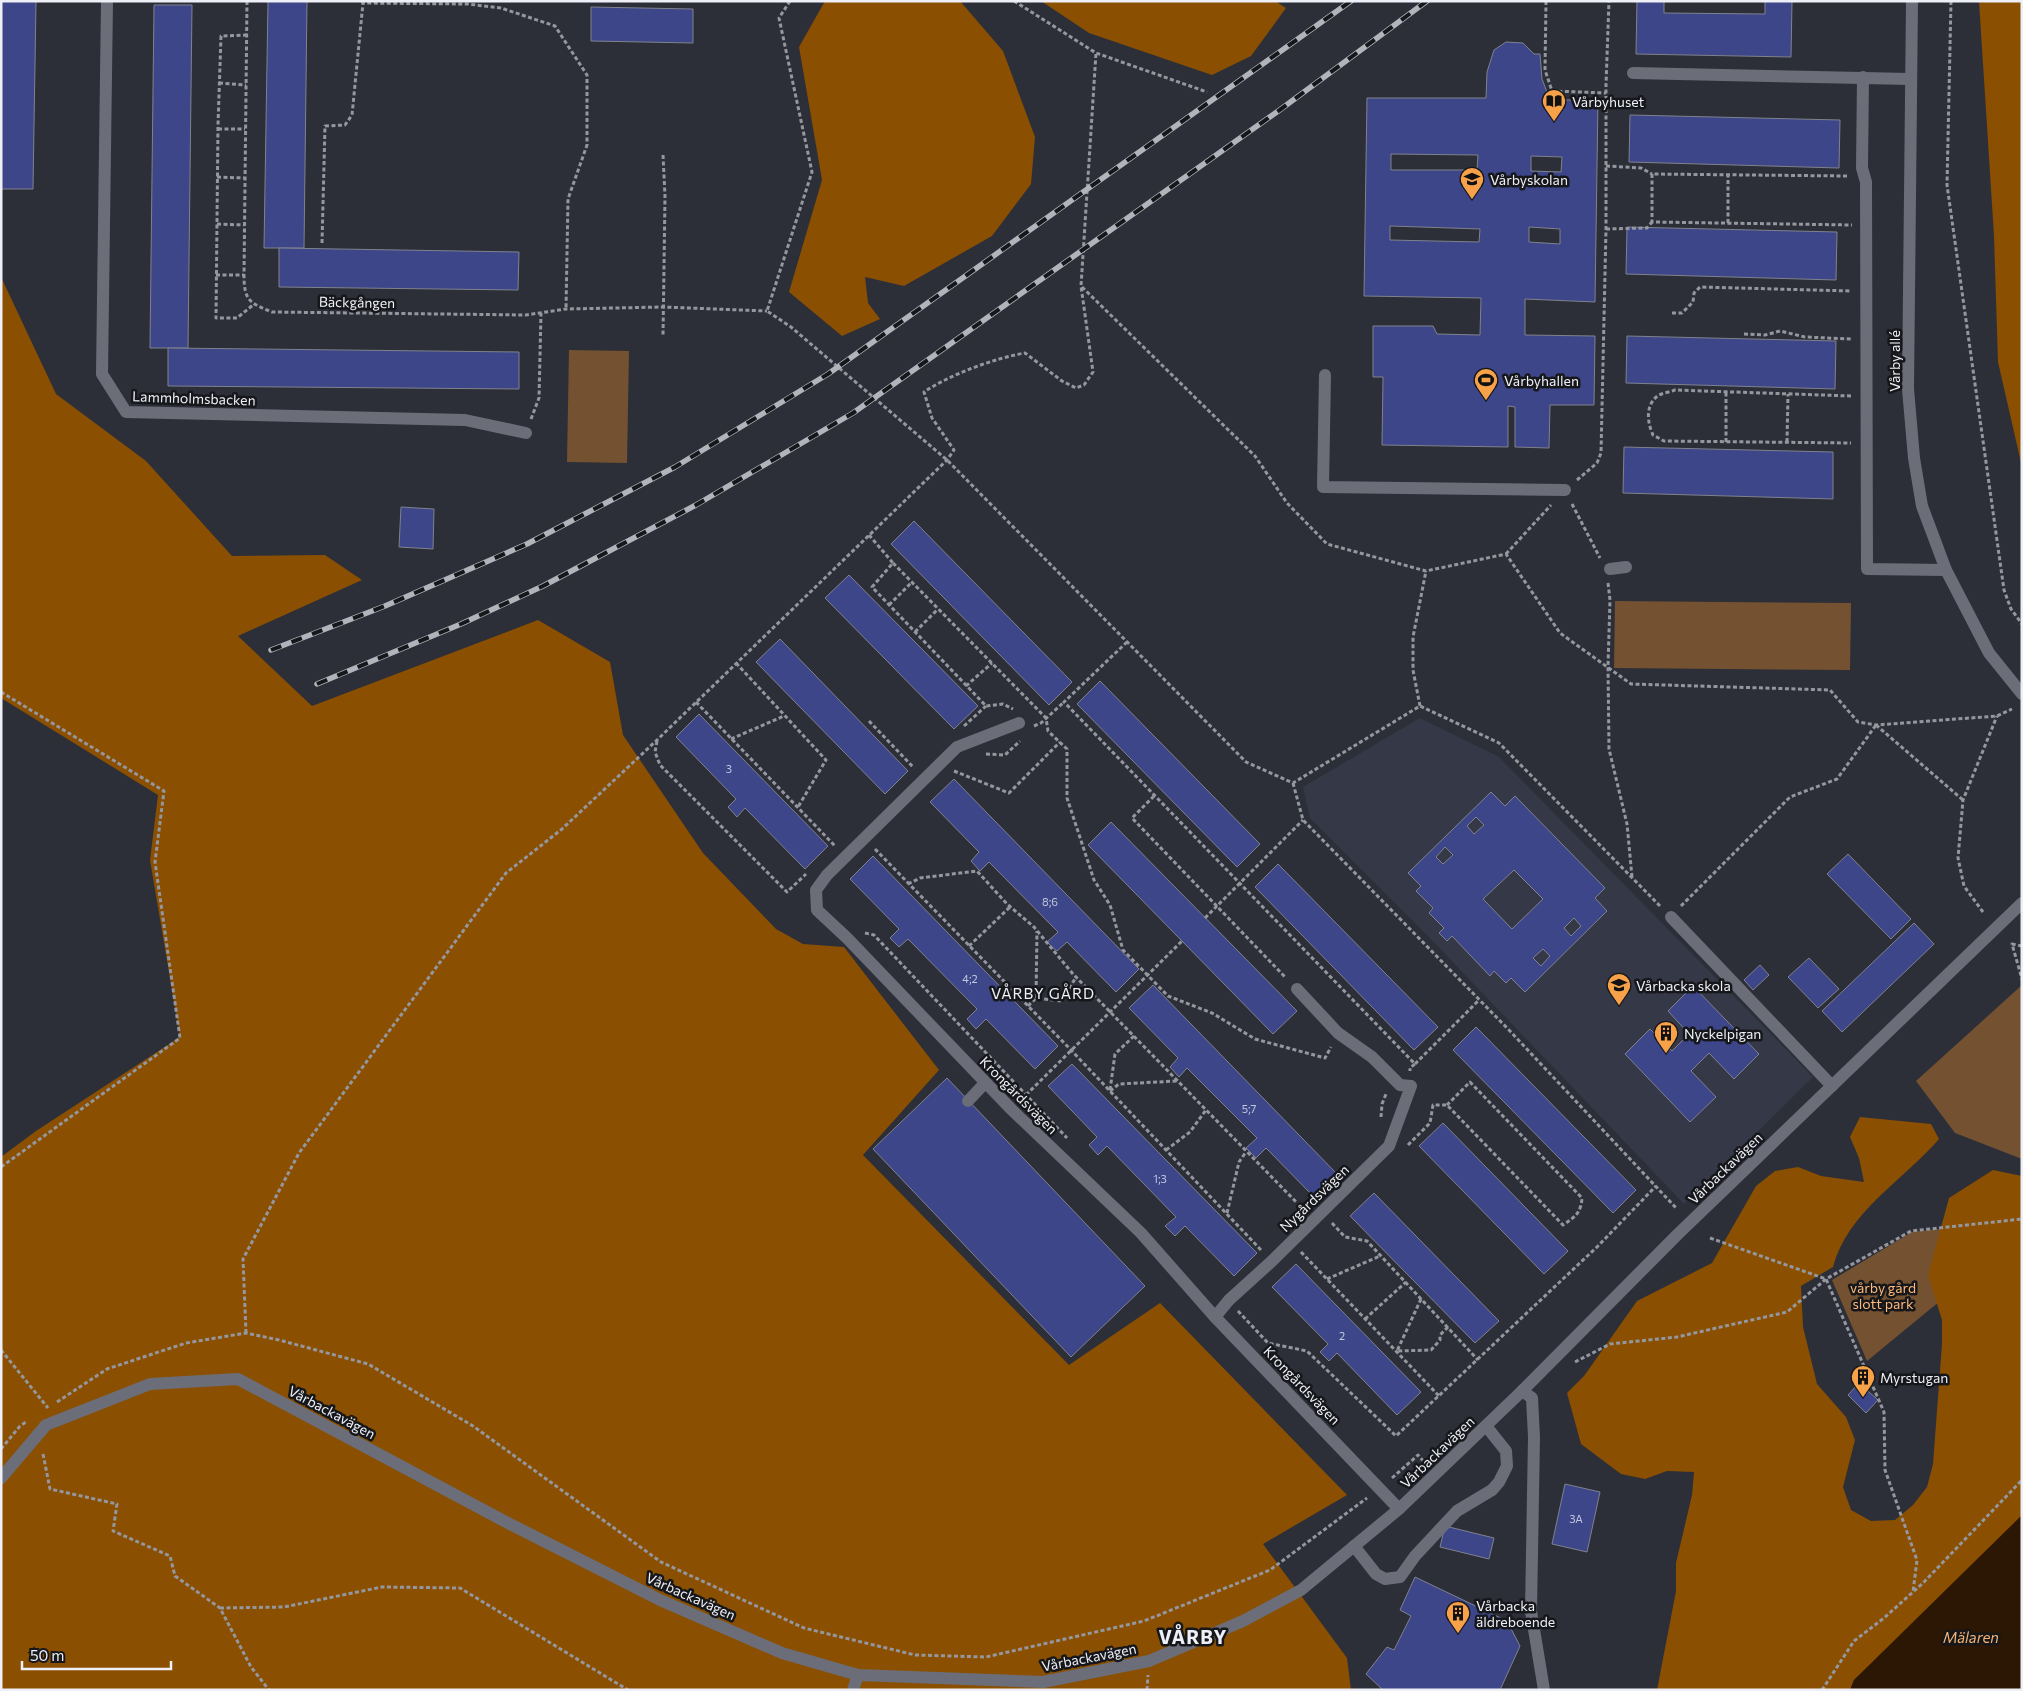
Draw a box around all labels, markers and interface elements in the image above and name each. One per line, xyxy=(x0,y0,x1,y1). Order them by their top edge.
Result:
library icon: Vårbyhuset xyxy=(1541,88,1567,122)
place label: Vårbyhuset xyxy=(1572,93,1645,110)
school or university icon: Vårbyskolan xyxy=(1459,166,1485,200)
place label: Vårbyskolan xyxy=(1490,171,1568,188)
street label: Bäckgången xyxy=(319,293,395,311)
street label: Vårby allé xyxy=(1886,330,1903,392)
sports icon: Vårbyhallen xyxy=(1473,367,1499,401)
place label: Vårbyhallen xyxy=(1504,372,1579,389)
street label: Lammholmsbacken xyxy=(132,387,256,409)
house number: 3 xyxy=(726,762,732,775)
house number: 8;6 xyxy=(1042,895,1058,909)
house number: 4;2 xyxy=(962,972,978,986)
school or university icon: Vårbacka skola xyxy=(1606,972,1632,1006)
place label: Vårbacka skola xyxy=(1636,977,1731,994)
district label: VÅRBY GÅRD xyxy=(991,983,1095,1002)
building icon: Nyckelpigan xyxy=(1653,1020,1679,1054)
place label: Nyckelpigan xyxy=(1684,1025,1761,1042)
street label: Krongårdsvägen xyxy=(977,1053,1061,1137)
house number: 5;7 xyxy=(1242,1102,1257,1116)
street label: Vårbackavägen xyxy=(1685,1128,1765,1208)
street label: Nygårdsvägen xyxy=(1276,1161,1352,1235)
house number: 1;3 xyxy=(1153,1172,1167,1186)
park label: vårby gård slott park xyxy=(1850,1279,1916,1312)
house number: 2 xyxy=(1339,1329,1345,1342)
street label: Krongårdsvägen xyxy=(1260,1342,1344,1428)
building icon: Myrstugan xyxy=(1850,1364,1876,1398)
place label: Myrstugan xyxy=(1880,1369,1948,1386)
street label: Vårbackavägen xyxy=(286,1382,378,1442)
street label: Vårbackavägen xyxy=(1397,1412,1477,1492)
house number: 3A xyxy=(1569,1512,1583,1525)
street label: Vårbackavägen xyxy=(644,1569,738,1623)
place label: Vårbacka äldreboende xyxy=(1476,1597,1555,1630)
building icon: Vårbacka äldreboende xyxy=(1445,1600,1471,1634)
district label: VÅRBY xyxy=(1159,1623,1227,1648)
water label: Mälaren xyxy=(1943,1628,1999,1646)
scale bar xyxy=(22,1638,171,1670)
street label: Vårbackavägen xyxy=(1040,1639,1138,1675)
text: 50 m xyxy=(30,1646,64,1664)

